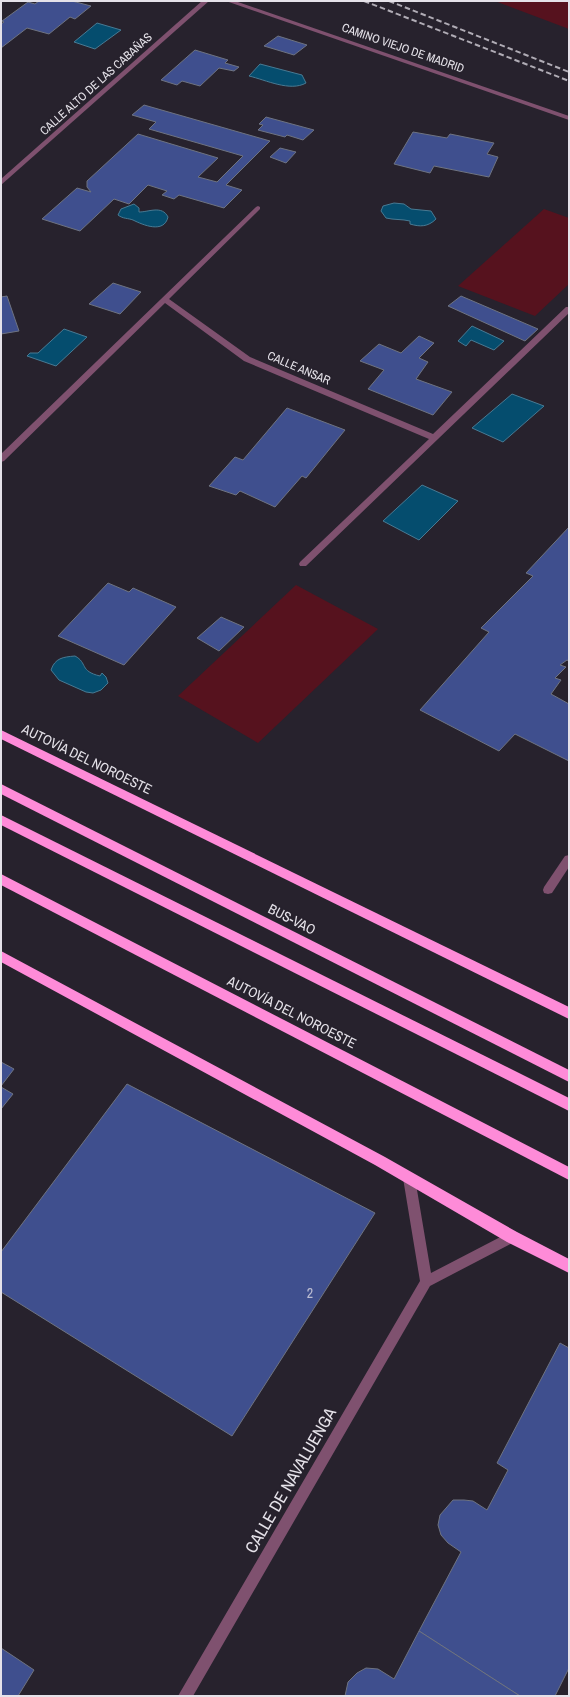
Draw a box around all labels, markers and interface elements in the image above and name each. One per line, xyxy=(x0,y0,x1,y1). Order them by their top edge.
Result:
street label: CAMINO VIEJO DE MADRID xyxy=(340,20,466,76)
street label: CALLE ALTO DE LAS CABAÑAS xyxy=(37,29,156,139)
street label: CALLE ANSAR xyxy=(265,347,333,389)
street label: AUTOVÍA DEL NOROESTE xyxy=(18,719,155,798)
street label: BUS-VAO xyxy=(265,899,319,939)
street label: AUTOVÍA DEL NOROESTE xyxy=(224,971,359,1052)
house number: 2 xyxy=(307,1284,313,1302)
street label: CALLE DE NAVALUENGA xyxy=(239,1402,341,1557)

